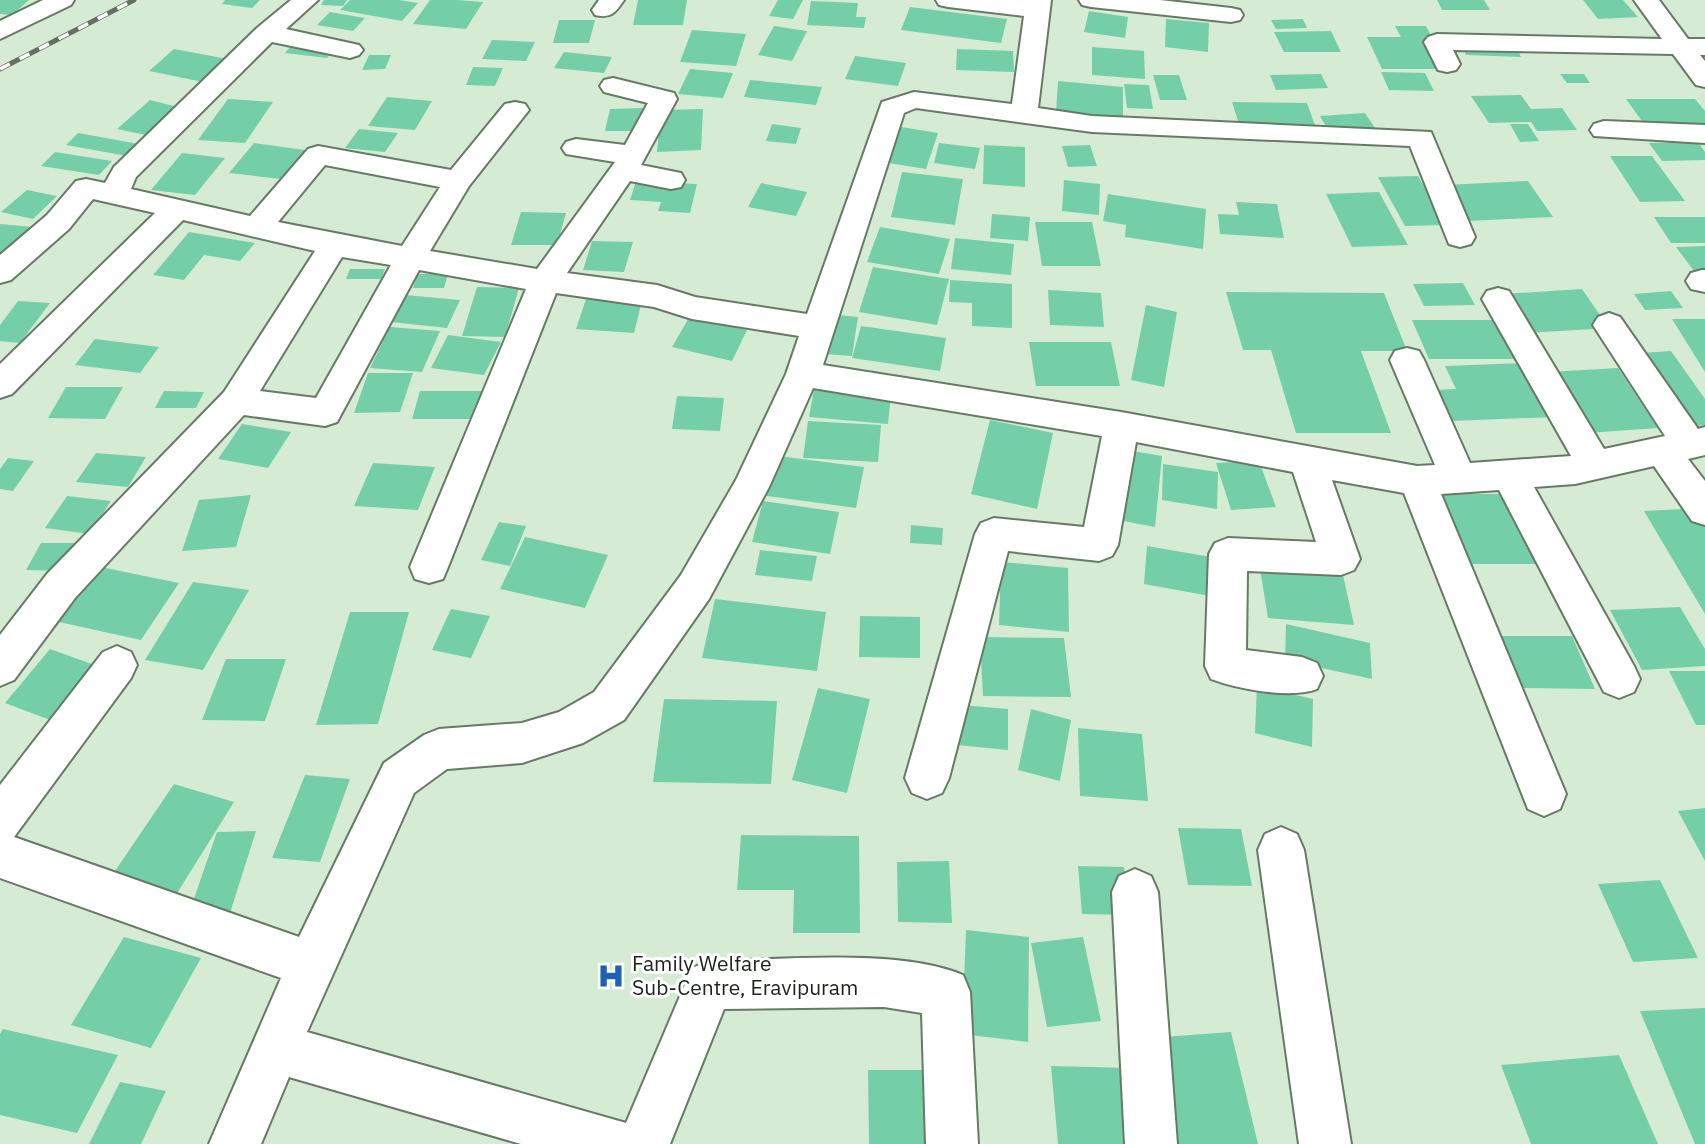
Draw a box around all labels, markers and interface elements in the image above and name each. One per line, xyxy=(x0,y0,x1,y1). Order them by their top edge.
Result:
place label: Family Welfare Sub-Centre, Eravipuram xyxy=(632,949,858,1001)
hospital icon: Family Welfare Sub-Centre, Eravipuram xyxy=(596,961,626,991)

